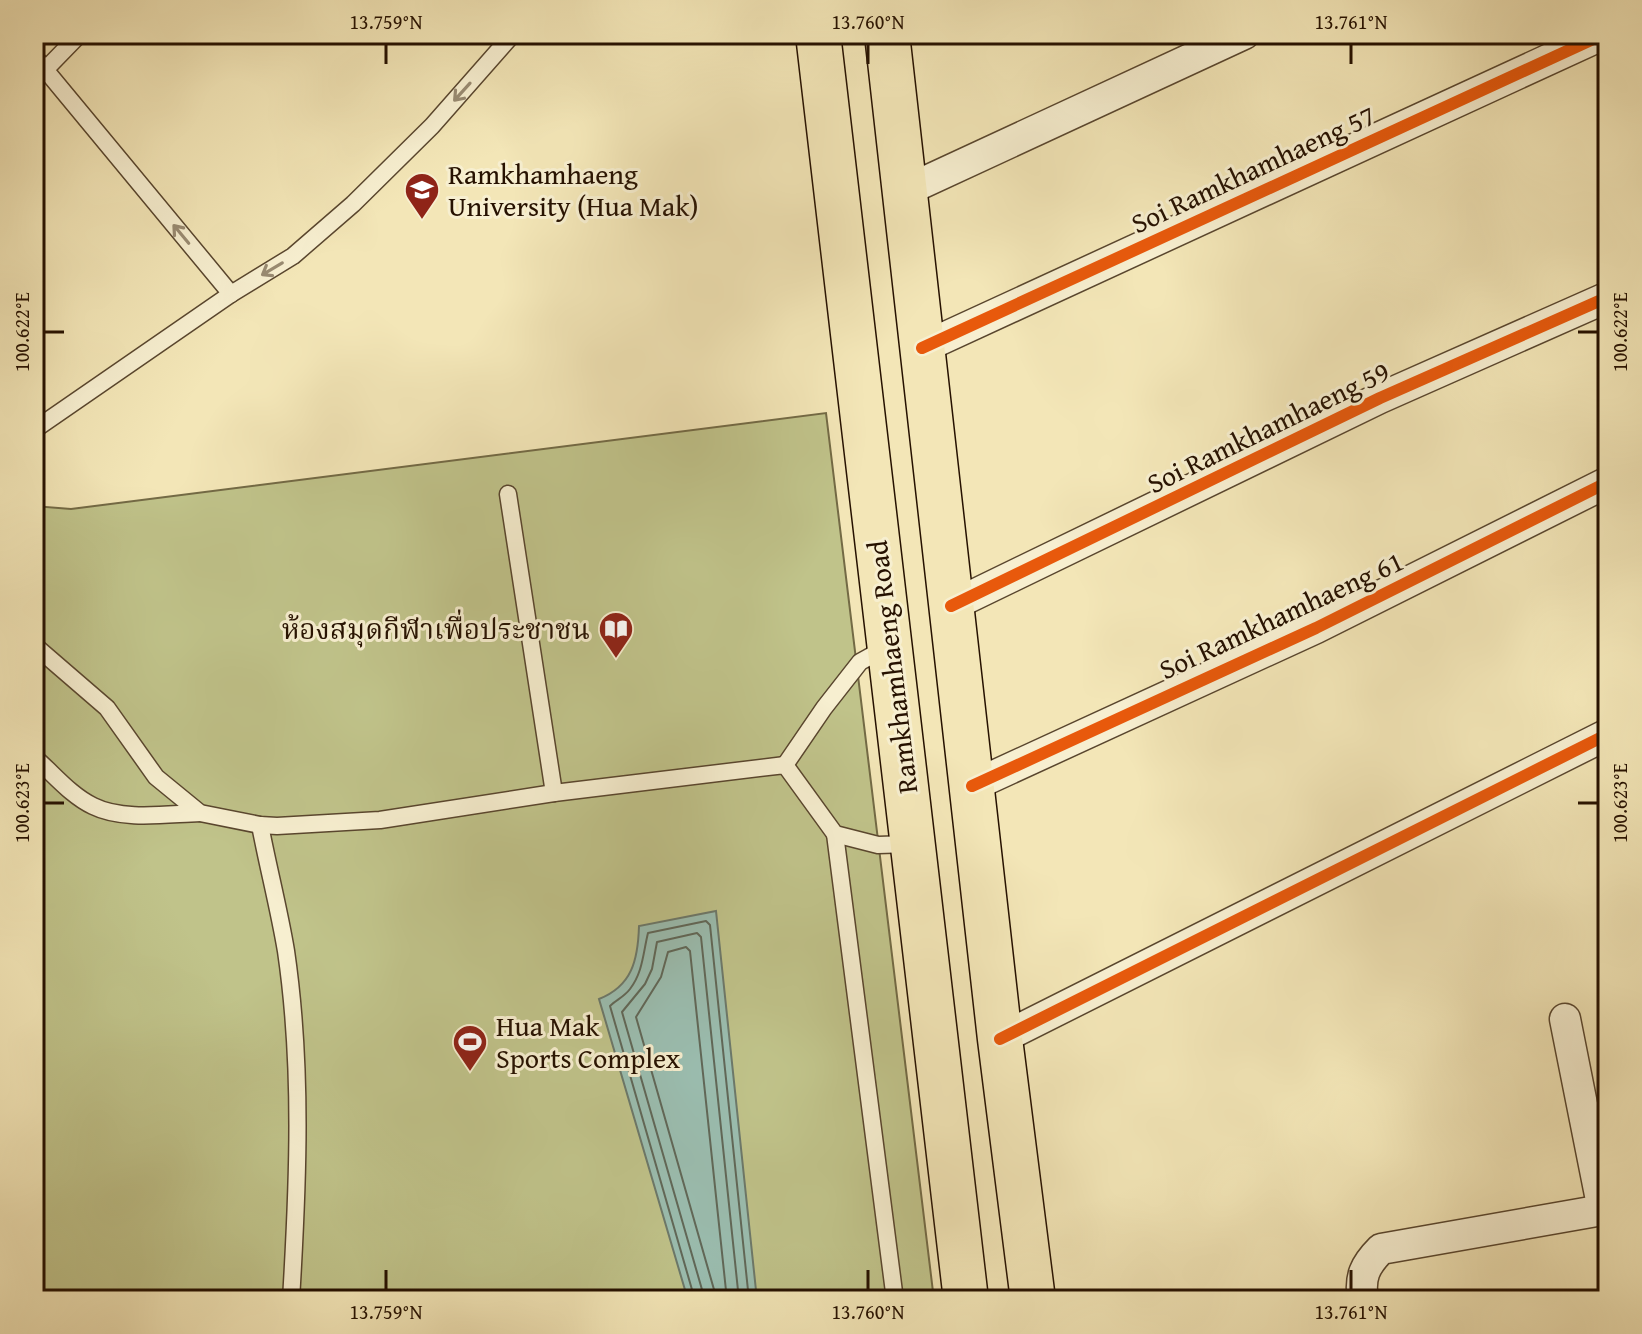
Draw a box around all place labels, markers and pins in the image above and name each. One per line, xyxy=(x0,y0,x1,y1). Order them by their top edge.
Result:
place label: Ramkhamhaeng University (Hua Mak) xyxy=(448,153,699,226)
school or university icon: Ramkhamhaeng University (Hua Mak) xyxy=(403,171,441,221)
place label: ห้องสมุดกีฬาเพื่อประชาชน xyxy=(282,608,590,649)
library icon: ห้องสมุดกีฬาเพื่อประชาชน xyxy=(597,610,635,660)
place label: Hua Mak Sports Complex xyxy=(496,1005,681,1078)
sports icon: Hua Mak Sports Complex xyxy=(451,1023,489,1073)

